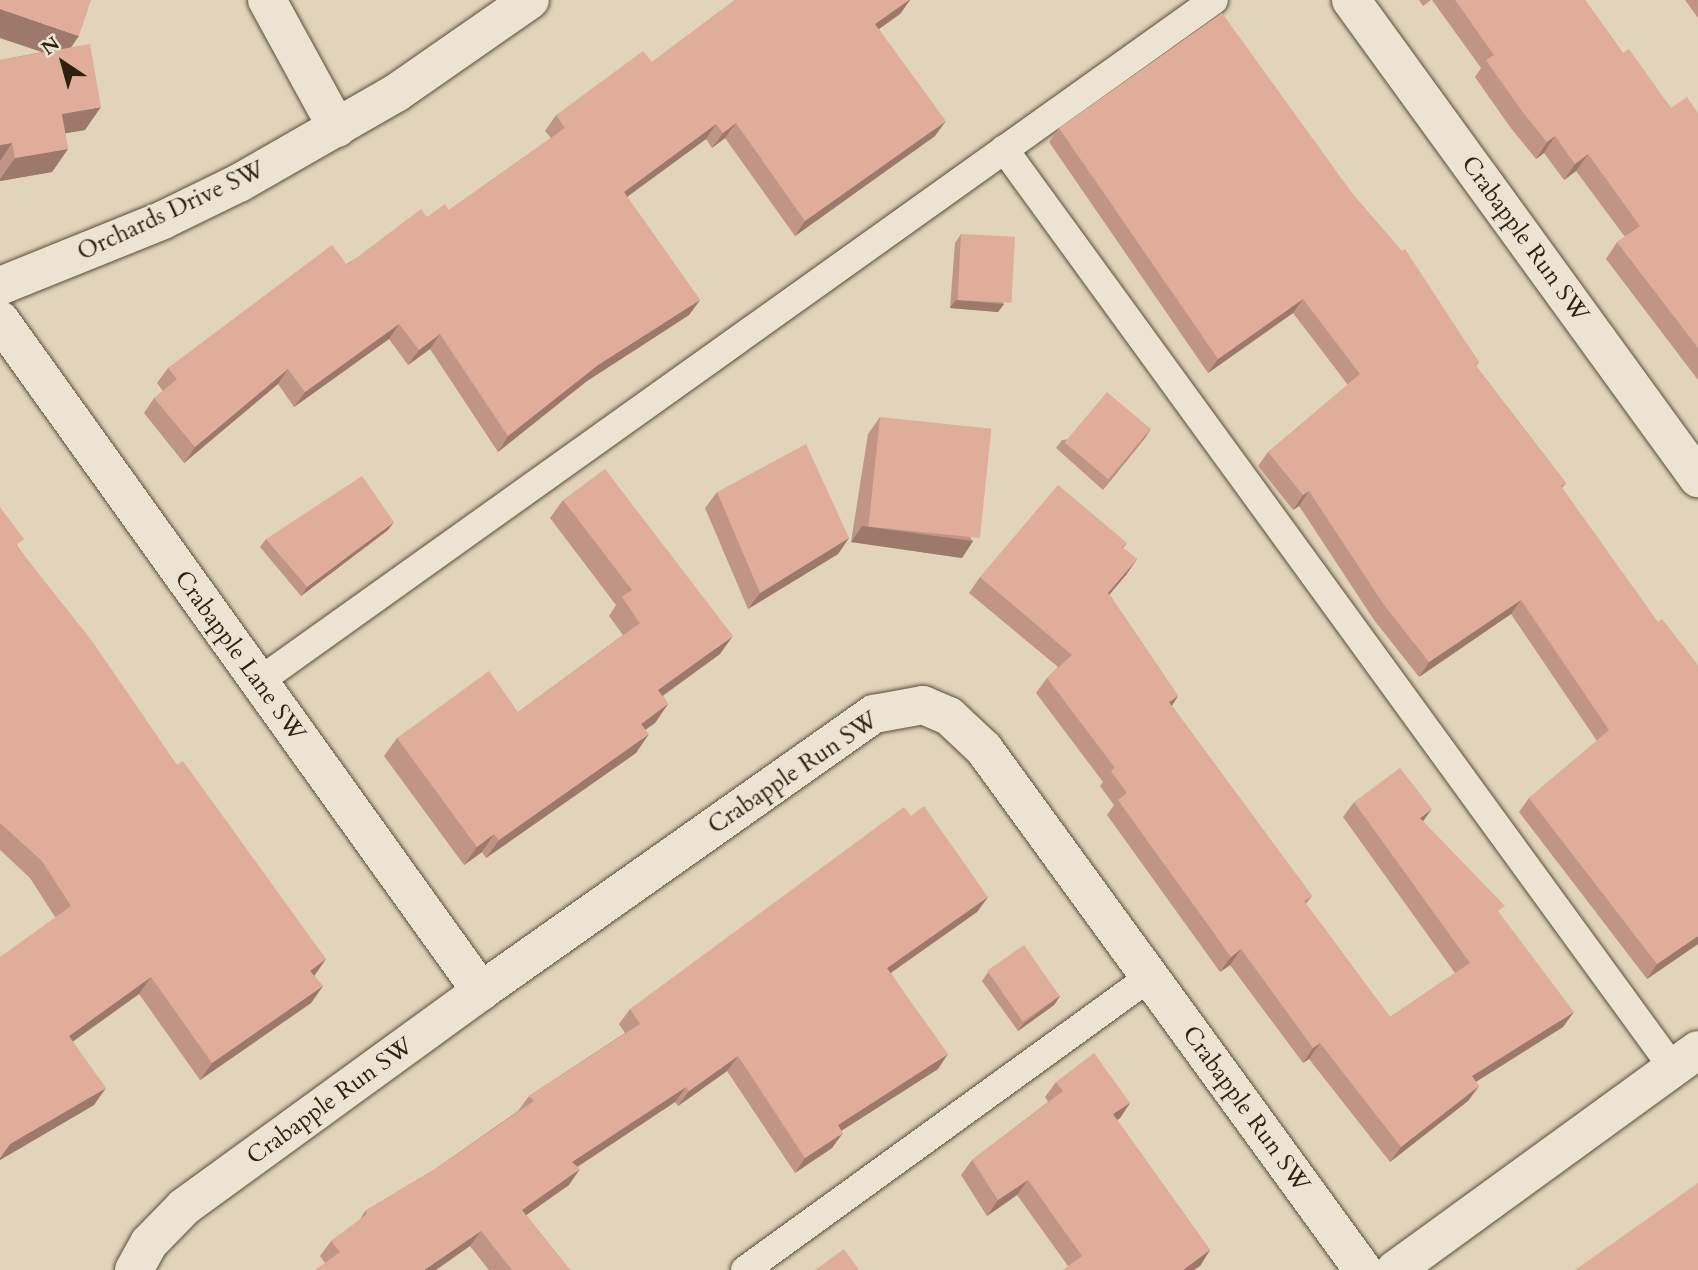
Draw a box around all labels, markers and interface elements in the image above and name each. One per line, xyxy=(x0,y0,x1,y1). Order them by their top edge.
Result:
north arrow xyxy=(28,28,98,98)
text: N xyxy=(36,31,65,61)
street label: Crabapple Run SW xyxy=(1455,150,1595,328)
street label: Orchards Drive SW xyxy=(73,155,269,267)
street label: Crabapple Lane SW xyxy=(168,565,312,747)
street label: Crabapple Run SW xyxy=(703,706,883,840)
street label: Crabapple Run SW xyxy=(1176,1020,1316,1198)
street label: Crabapple Run SW xyxy=(241,1031,419,1171)

